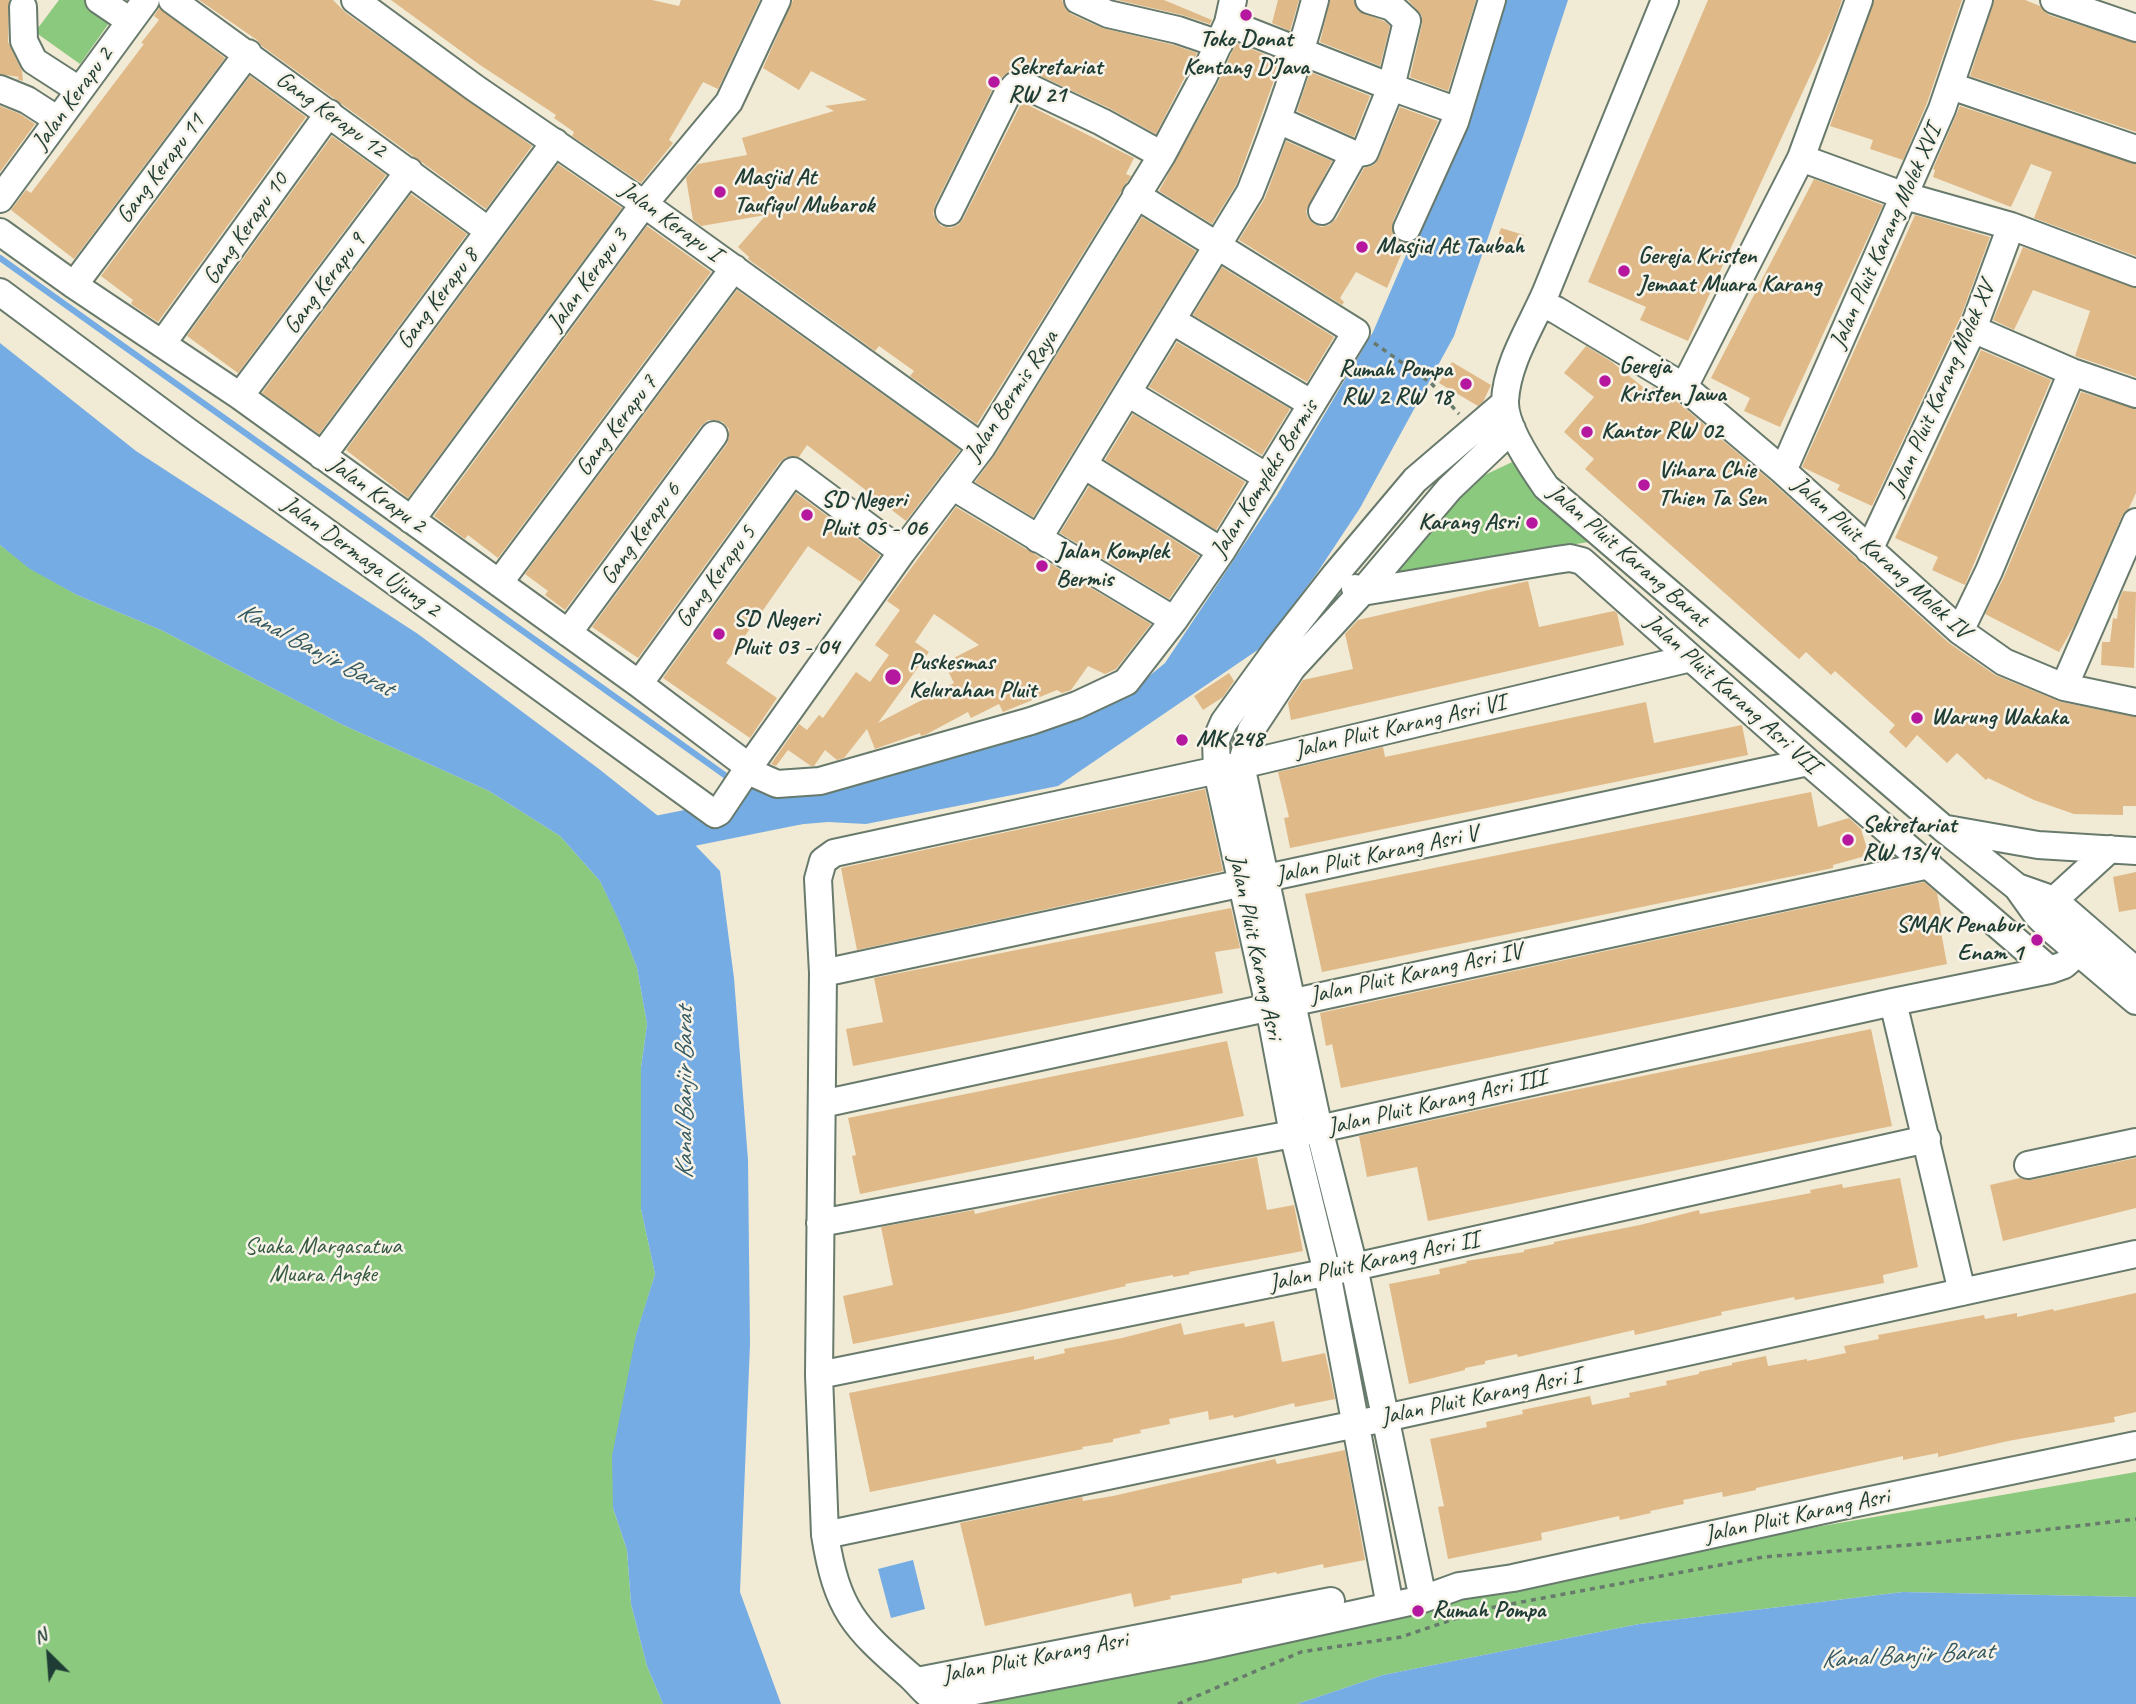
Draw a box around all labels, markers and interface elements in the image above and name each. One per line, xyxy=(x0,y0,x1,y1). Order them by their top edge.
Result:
marker: Toko Donat Kentang D'Java xyxy=(1238,7,1254,23)
place label: Toko Donat Kentang D'Java xyxy=(1183,26,1309,82)
street label: Jalan Kerapu 2 xyxy=(26,42,120,156)
place label: Sekretariat RW 21 xyxy=(1008,54,1102,110)
street label: Gang Kerapu 12 xyxy=(270,65,392,165)
marker: Sekretariat RW 21 xyxy=(986,74,1002,90)
street label: Gang Kerapu 11 xyxy=(110,109,212,229)
street label: Jalan Pluit Karang Molek XVI xyxy=(1824,121,1948,353)
place label: Masjid At Taufiqul Mubarok xyxy=(734,164,874,220)
street label: Gang Kerapu 10 xyxy=(197,168,295,290)
street label: Jalan Kerapu I xyxy=(614,176,726,268)
marker: Masjid At Taufiqul Mubarok xyxy=(712,184,728,200)
street label: Jalan Kerapu 3 xyxy=(541,223,635,337)
street label: Gang Kerapu 9 xyxy=(278,228,372,340)
place label: Masjid At Taubah xyxy=(1376,233,1524,261)
marker: Masjid At Taubah xyxy=(1354,239,1370,255)
street label: Gang Kerapu 8 xyxy=(391,243,485,355)
place label: Gereja Kristen Jemaat Muara Karang xyxy=(1638,243,1821,299)
marker: Gereja Kristen Jemaat Muara Karang xyxy=(1616,263,1632,279)
street label: Jalan Pluit Karang Molek XV xyxy=(1882,277,2002,501)
street label: Jalan Bermis Raya xyxy=(959,325,1065,467)
place label: Gereja Kristen Jawa xyxy=(1619,353,1726,409)
place label: Rumah Pompa RW 2 RW 18 xyxy=(1339,356,1452,412)
street label: Gang Kerapu 7 xyxy=(570,370,664,482)
marker: Gereja Kristen Jawa xyxy=(1597,373,1613,389)
marker: Rumah Pompa RW 2 RW 18 xyxy=(1458,376,1474,392)
street label: Jalan Kompleks Bermis xyxy=(1205,395,1325,563)
place label: Kantor RW 02 xyxy=(1601,418,1723,446)
marker: Kantor RW 02 xyxy=(1579,424,1595,440)
street label: Jalan Krapu 2 xyxy=(323,450,431,540)
place label: Vihara Chie Thien Ta Sen xyxy=(1658,457,1766,513)
street label: Jalan Pluit Karang Molek IV xyxy=(1786,470,1976,646)
street label: Gang Kerapu 6 xyxy=(594,477,688,591)
marker: Vihara Chie Thien Ta Sen xyxy=(1636,477,1652,493)
street label: Jalan Pluit Karang Barat xyxy=(1541,478,1715,634)
place label: SD Negeri Pluit 05 - 06 xyxy=(821,487,927,543)
street label: Jalan Dermaga Ujung 2 xyxy=(276,490,446,624)
marker: SD Negeri Pluit 05 - 06 xyxy=(799,507,815,523)
place label: Karang Asri xyxy=(1418,509,1518,537)
marker: Karang Asri xyxy=(1524,515,1540,531)
street label: Gang Kerapu 5 xyxy=(669,520,763,634)
place label: Jalan Komplek Bermis xyxy=(1056,538,1169,594)
marker: Jalan Komplek Bermis xyxy=(1034,558,1050,574)
water label: Kanal Banjir Barat xyxy=(232,596,398,704)
place label: SD Negeri Pluit 03 - 04 xyxy=(733,606,839,662)
street label: Jalan Pluit Karang Asri VII xyxy=(1639,608,1825,780)
marker: SD Negeri Pluit 03 - 04 xyxy=(711,626,727,642)
place label: Puskesmas Kelurahan Pluit xyxy=(909,649,1036,705)
marker: Puskesmas Kelurahan Pluit xyxy=(883,667,903,687)
street label: Jalan Pluit Karang Asri VI xyxy=(1292,689,1508,765)
place label: Warung Wakaka xyxy=(1931,704,2068,732)
marker: Warung Wakaka xyxy=(1909,710,1925,726)
place label: MK 248 xyxy=(1196,726,1264,754)
marker: MK 248 xyxy=(1174,732,1190,748)
place label: Sekretariat RW 13/4 xyxy=(1862,812,1956,868)
street label: Jalan Pluit Karang Asri V xyxy=(1273,820,1481,890)
marker: Sekretariat RW 13/4 xyxy=(1840,832,1856,848)
street label: Jalan Pluit Karang Asri xyxy=(1221,852,1289,1042)
place label: SMAK Penabur Enam 1 xyxy=(1896,912,2023,968)
marker: SMAK Penabur Enam 1 xyxy=(2029,932,2045,948)
street label: Jalan Pluit Karang Asri IV xyxy=(1307,937,1525,1011)
water label: Kanal Banjir Barat xyxy=(669,1007,701,1179)
street label: Jalan Pluit Karang Asri III xyxy=(1325,1064,1549,1142)
street label: Jalan Pluit Karang Asri II xyxy=(1266,1226,1482,1298)
park label: Suaka Margasatwa Muara Angke xyxy=(244,1233,402,1289)
street label: Jalan Pluit Karang Asri I xyxy=(1378,1362,1584,1432)
street label: Jalan Pluit Karang Asri xyxy=(1702,1482,1892,1550)
place label: Rumah Pompa xyxy=(1432,1597,1545,1625)
marker: Rumah Pompa xyxy=(1410,1603,1426,1619)
north arrow xyxy=(14,1620,84,1690)
text: N xyxy=(30,1623,51,1649)
street label: Jalan Pluit Karang Asri xyxy=(940,1626,1130,1690)
water label: Kanal Banjir Barat xyxy=(1820,1636,1994,1676)

